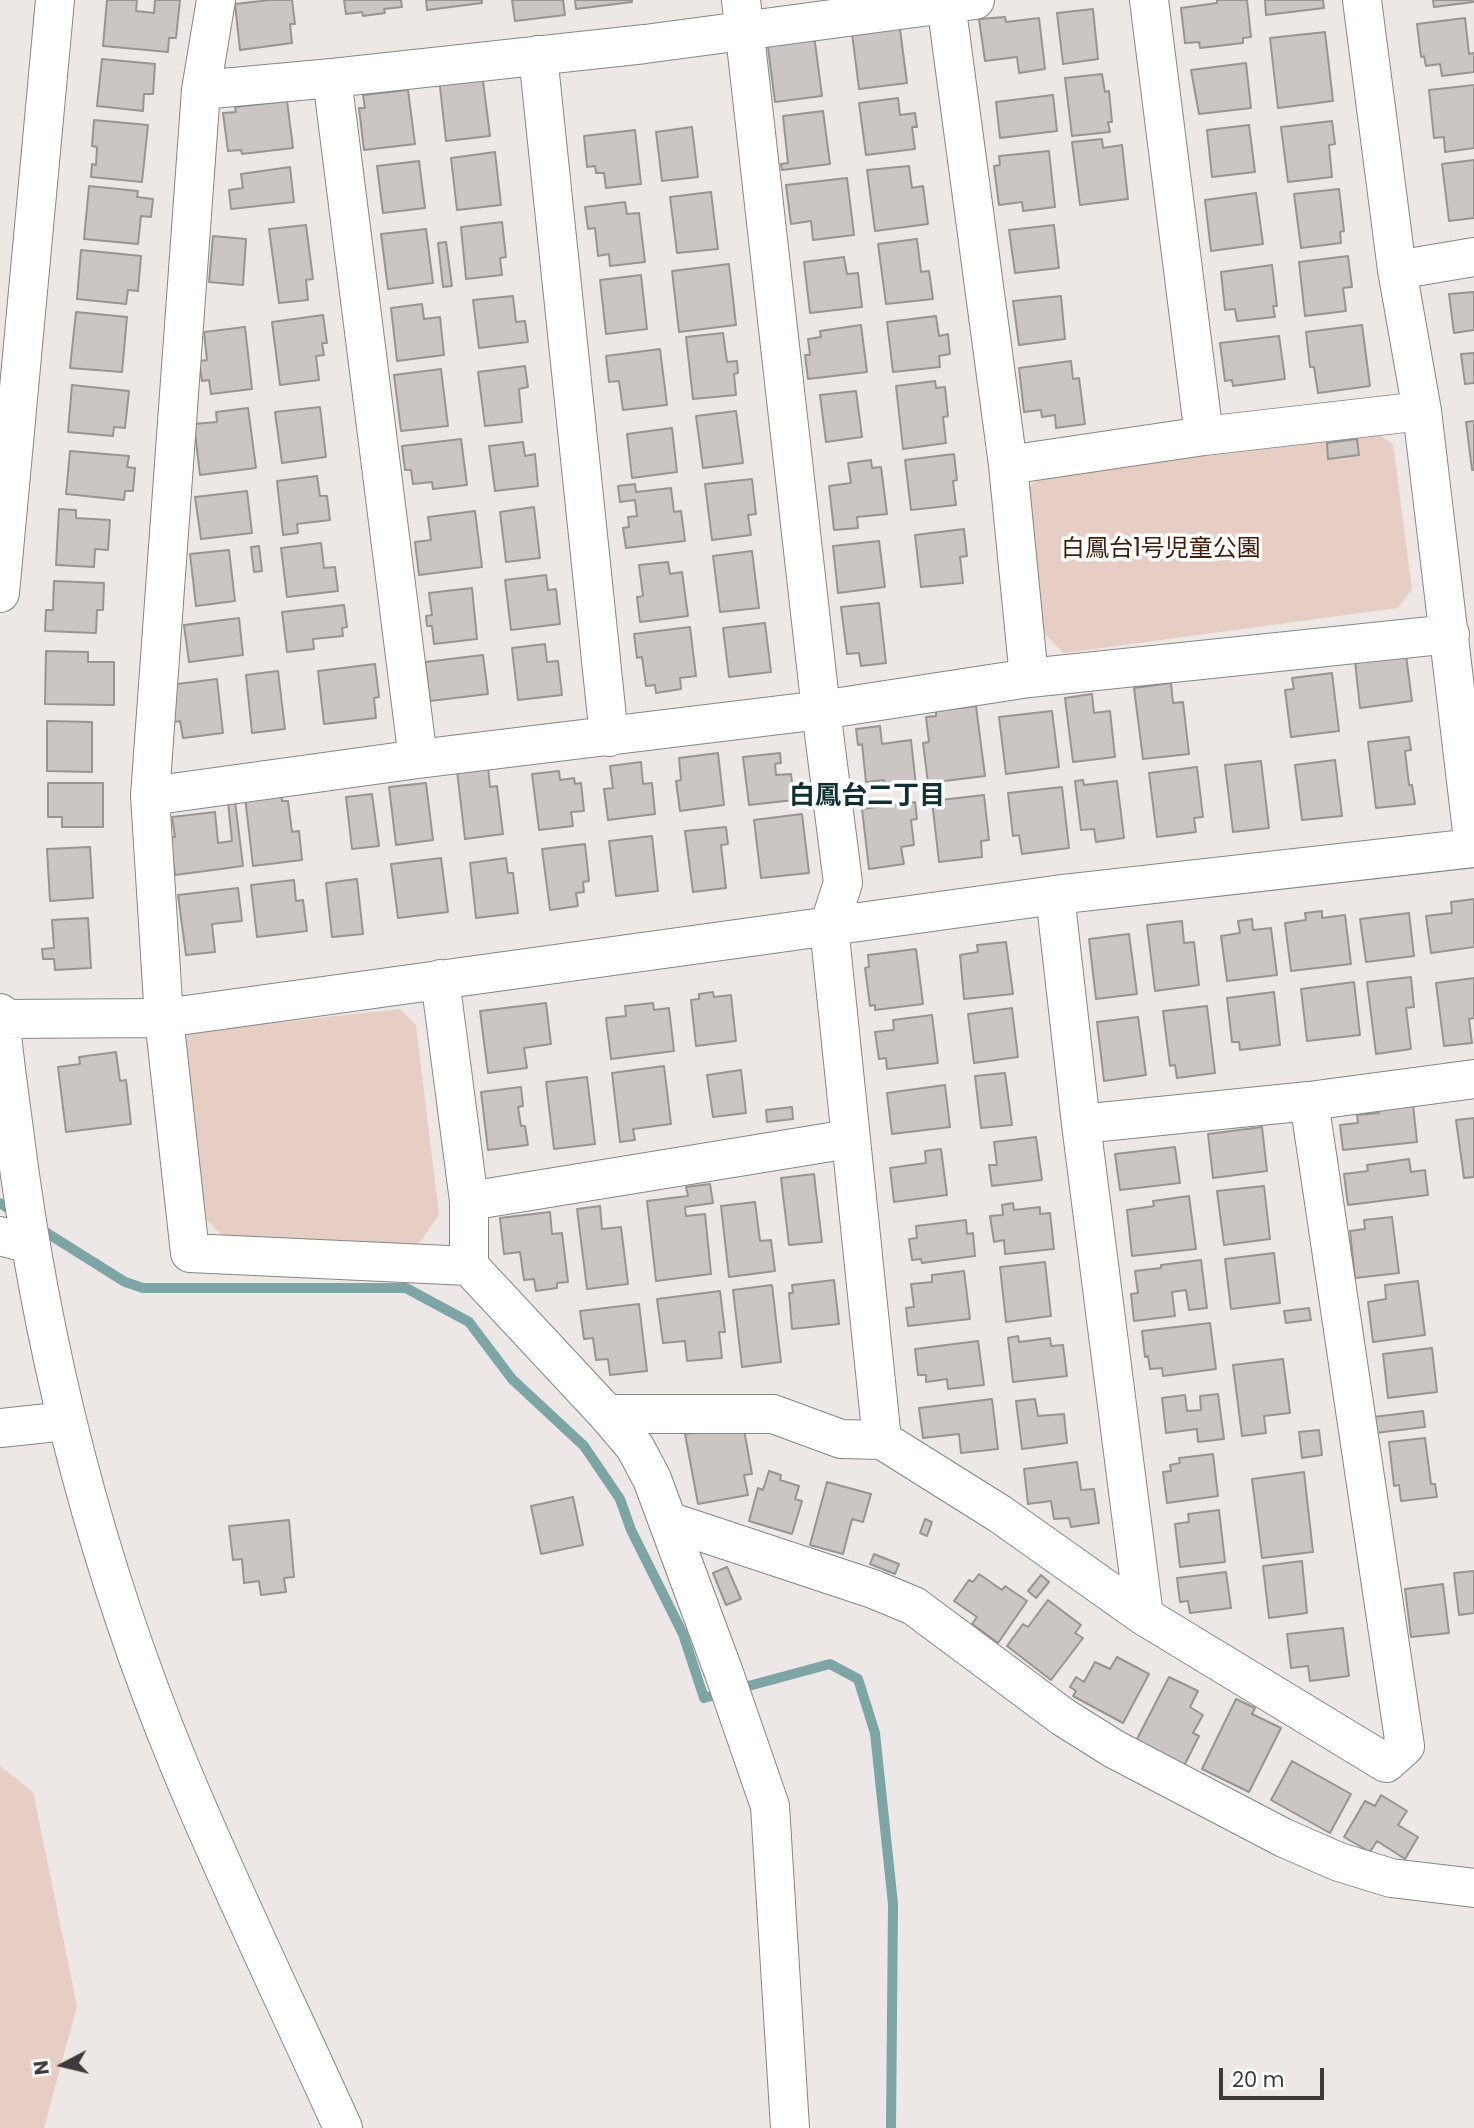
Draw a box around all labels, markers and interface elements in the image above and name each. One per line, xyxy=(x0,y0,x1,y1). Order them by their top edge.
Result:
park label: 白鳳台1号児童公園 xyxy=(1061,536,1261,564)
district label: 白鳳台二丁目 xyxy=(789,781,945,813)
north arrow xyxy=(28,2030,98,2100)
scale bar xyxy=(1222,2054,1327,2098)
text: N xyxy=(27,2059,56,2076)
text: 20 m xyxy=(1232,2065,1285,2094)

